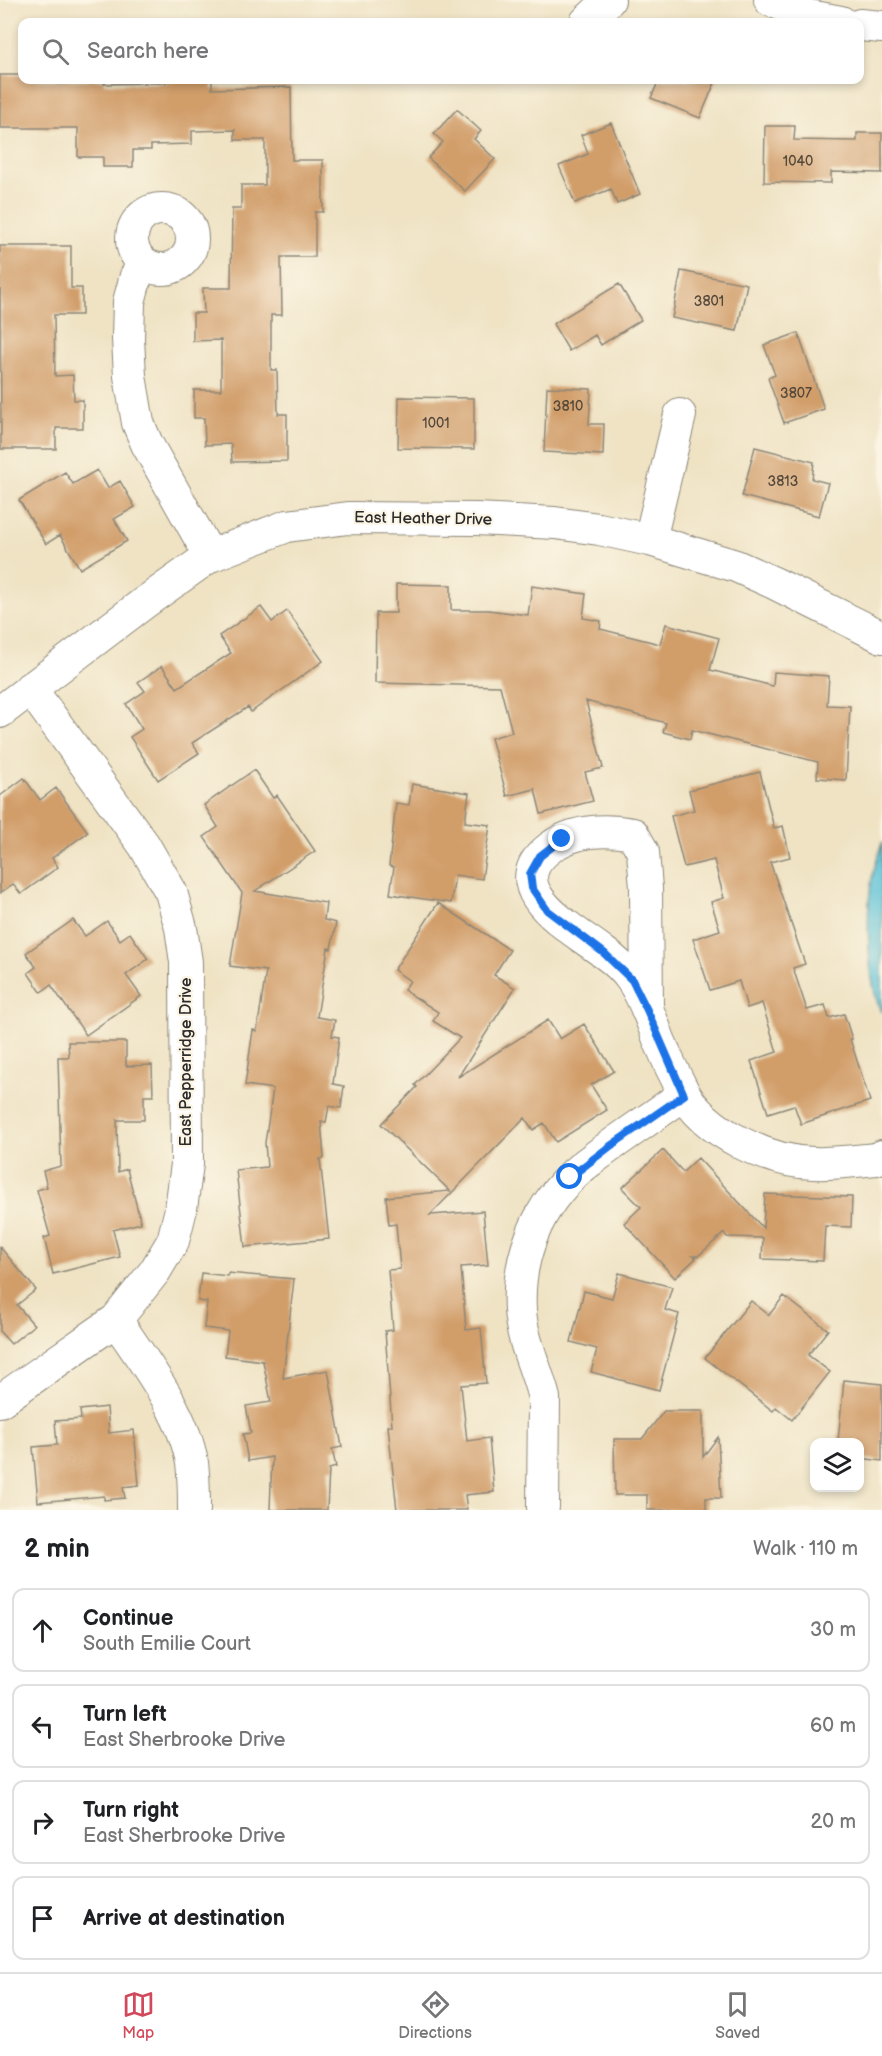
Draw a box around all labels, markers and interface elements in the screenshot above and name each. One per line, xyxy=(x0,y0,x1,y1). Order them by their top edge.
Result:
search box xyxy=(18,18,864,84)
icon: search xyxy=(39,35,72,68)
text: Search here xyxy=(87,38,209,65)
house number: 1040 xyxy=(783,153,813,170)
house number: 3801 xyxy=(694,293,724,310)
house number: 3807 xyxy=(780,385,812,402)
house number: 3810 xyxy=(553,398,583,415)
house number: 1001 xyxy=(422,415,450,432)
house number: 3813 xyxy=(768,473,798,490)
street label: East Heather Drive xyxy=(354,508,493,530)
route end xyxy=(548,825,574,851)
street label: East Pepperridge Drive xyxy=(177,977,196,1146)
route start xyxy=(556,1163,582,1189)
map controls xyxy=(810,1438,864,1492)
button: layers xyxy=(810,1438,864,1492)
text: 2 min xyxy=(24,1534,90,1565)
text: Walk · 110 m xyxy=(753,1537,858,1561)
text: Continue xyxy=(83,1605,173,1632)
icon: ahead xyxy=(26,1614,59,1647)
text: 30 m xyxy=(810,1618,856,1642)
text: South Emilie Court xyxy=(83,1632,251,1656)
text: Turn left xyxy=(83,1701,167,1728)
icon: left xyxy=(26,1710,59,1743)
text: 60 m xyxy=(810,1714,856,1738)
text: East Sherbrooke Drive xyxy=(83,1728,285,1752)
text: Turn right xyxy=(83,1797,179,1824)
icon: right xyxy=(26,1806,59,1839)
text: 20 m xyxy=(811,1810,856,1834)
text: East Sherbrooke Drive xyxy=(83,1824,285,1848)
icon: arrive xyxy=(26,1902,59,1935)
text: Arrive at destination xyxy=(83,1905,285,1932)
tab: Map xyxy=(122,1988,155,2043)
tab: Directions xyxy=(398,1988,472,2043)
tab: Saved xyxy=(715,1988,760,2043)

